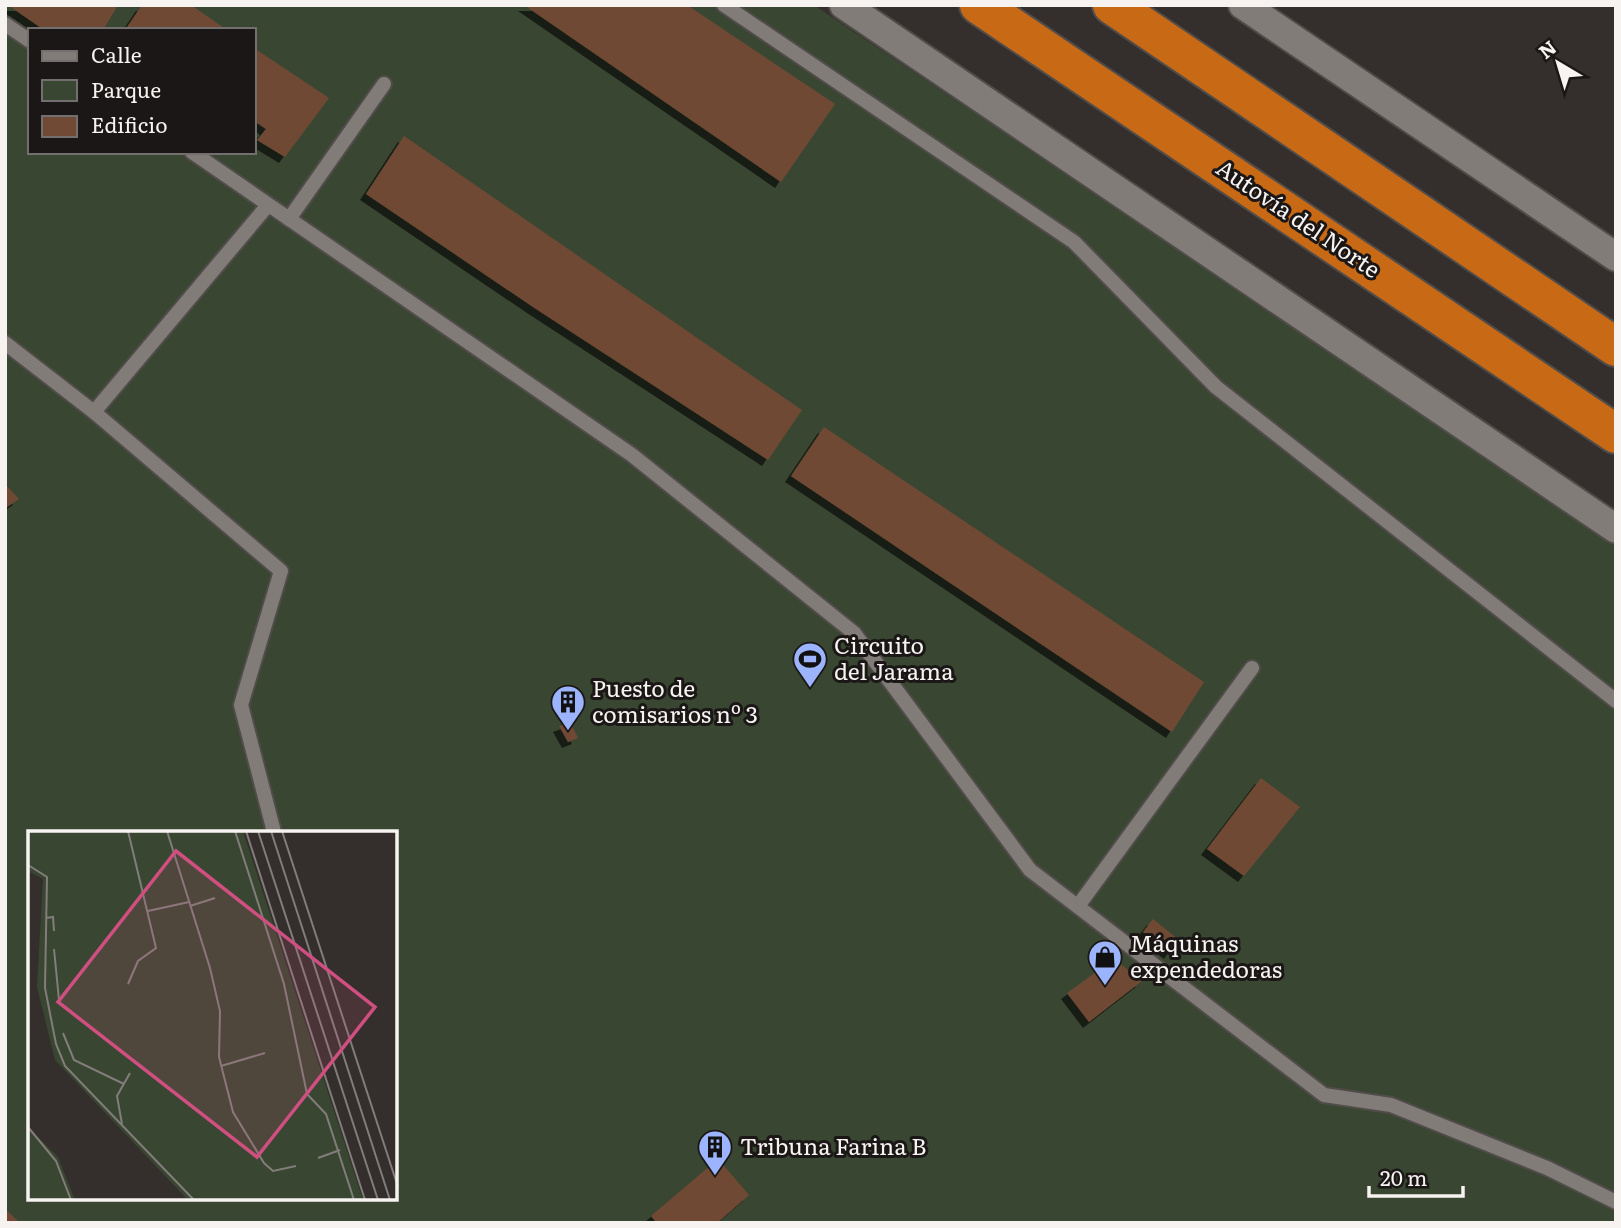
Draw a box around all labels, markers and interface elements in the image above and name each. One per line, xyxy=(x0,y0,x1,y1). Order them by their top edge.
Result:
legend xyxy=(28,28,256,154)
north arrow xyxy=(1523,28,1593,98)
text: N xyxy=(1532,33,1562,65)
text: Calle xyxy=(91,38,142,69)
text: Parque xyxy=(91,73,161,104)
text: Edificio xyxy=(91,108,167,139)
street label: Autovía del Norte xyxy=(1210,150,1388,285)
place label: Circuito del Jarama xyxy=(834,627,954,687)
sports icon: Circuito del Jarama xyxy=(791,640,829,689)
place label: Puesto de comisarios nº 3 xyxy=(592,670,758,730)
building icon: Puesto de comisarios nº 3 xyxy=(549,683,587,732)
inset map xyxy=(28,831,397,1200)
place label: Máquinas expendedoras xyxy=(1130,925,1282,985)
shop icon: Máquinas expendedoras xyxy=(1086,938,1124,987)
building icon: Tribuna Farina B xyxy=(696,1128,734,1177)
place label: Tribuna Farina B xyxy=(740,1128,926,1162)
scale bar xyxy=(1369,1154,1464,1198)
text: 20 m xyxy=(1380,1161,1427,1192)

